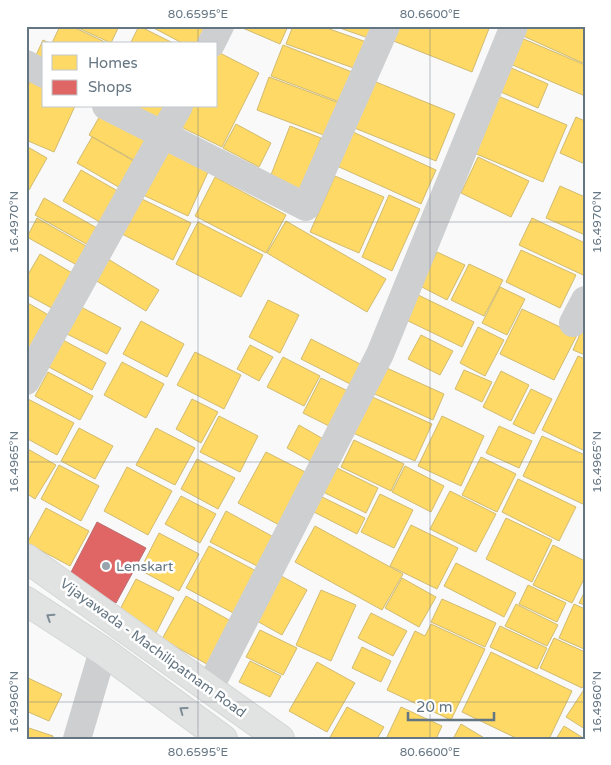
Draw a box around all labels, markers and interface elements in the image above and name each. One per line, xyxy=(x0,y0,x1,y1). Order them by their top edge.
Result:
text: 80.6595°E xyxy=(168,7,228,21)
text: 80.6600°E xyxy=(400,7,461,21)
legend xyxy=(42,42,218,108)
text: Homes xyxy=(88,54,138,72)
text: Shops xyxy=(88,78,132,96)
text: 16.4970°N xyxy=(7,191,21,253)
text: 16.4970°N xyxy=(590,191,604,253)
text: 16.4965°N xyxy=(7,431,21,493)
text: 16.4965°N xyxy=(590,431,604,493)
place label: Lenskart xyxy=(116,558,174,575)
marker: Lenskart xyxy=(100,560,112,572)
street label: Vijayawada - Machilipatnam Road xyxy=(57,575,249,721)
one-way arrow xyxy=(47,614,56,623)
text: 16.4960°N xyxy=(7,671,21,733)
text: 16.4960°N xyxy=(590,671,604,733)
scale bar xyxy=(408,690,495,722)
text: 20 m xyxy=(416,698,453,716)
one-way arrow xyxy=(180,707,189,716)
text: 80.6595°E xyxy=(168,745,228,759)
text: 80.6600°E xyxy=(400,745,461,759)

